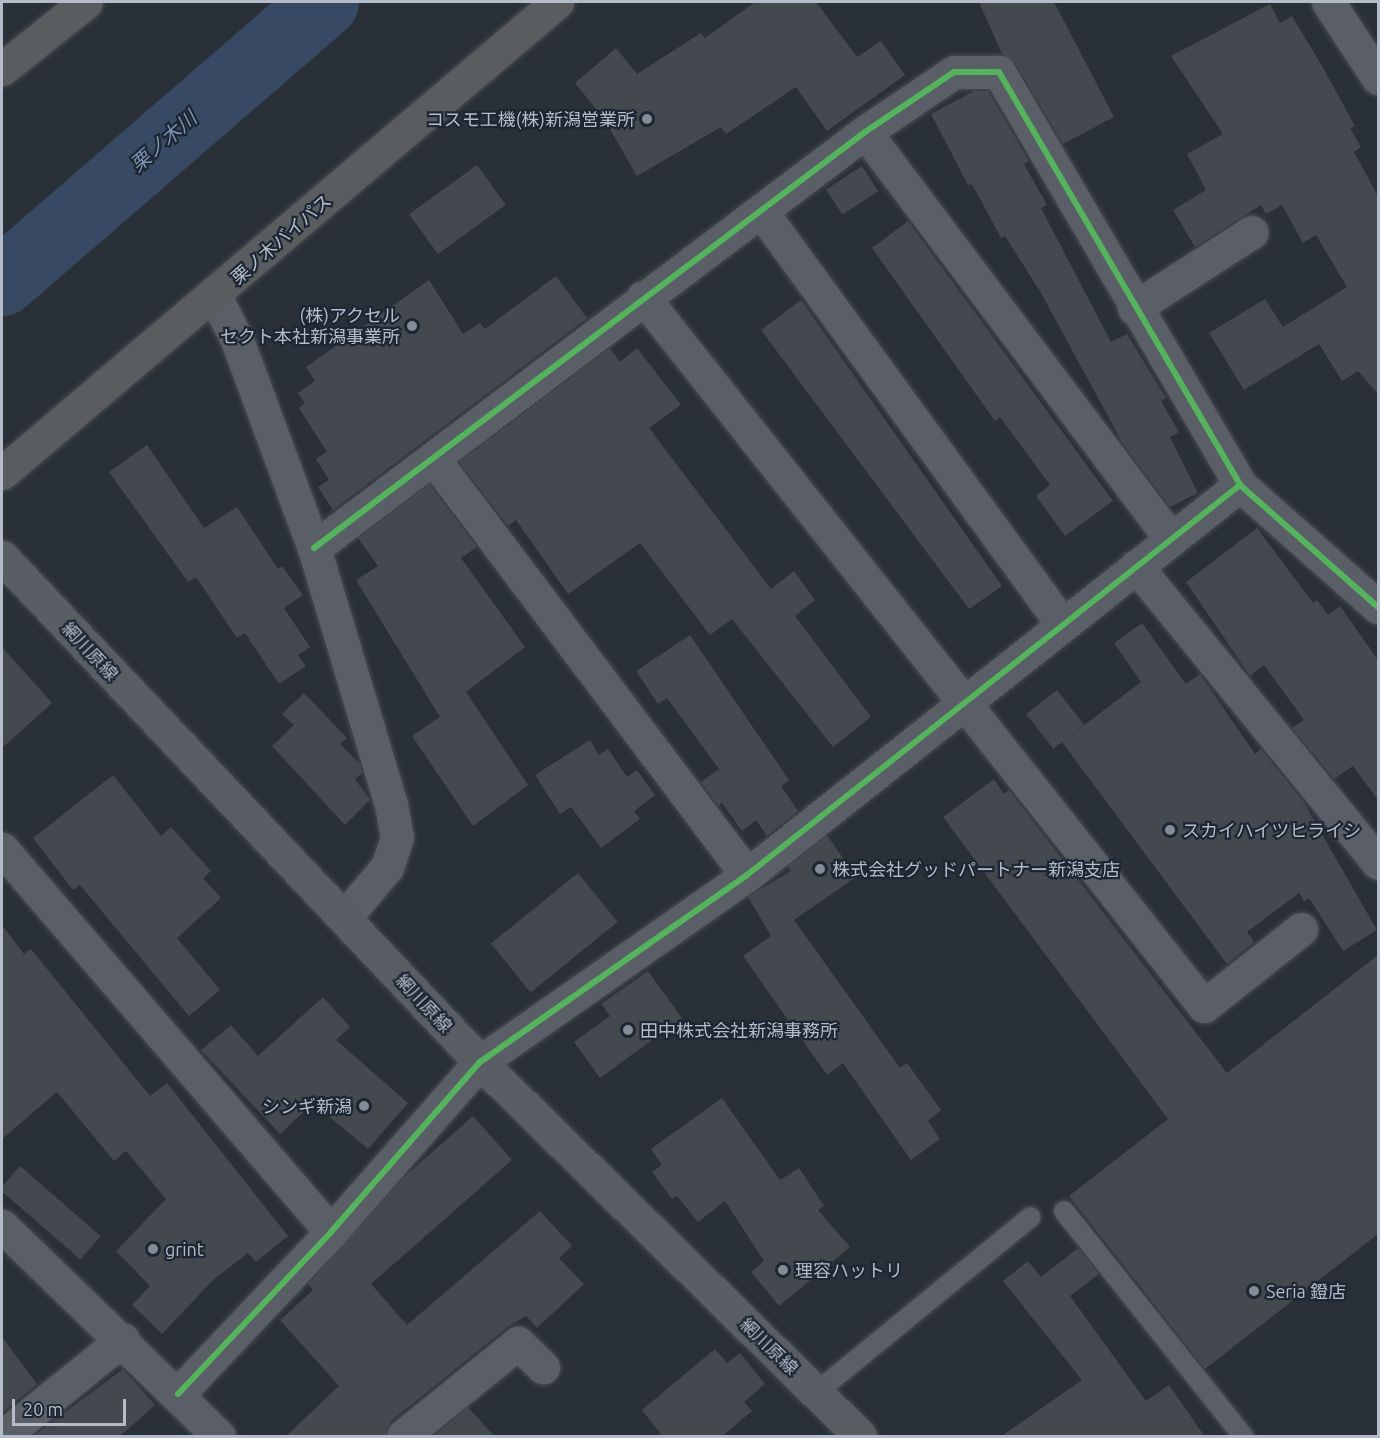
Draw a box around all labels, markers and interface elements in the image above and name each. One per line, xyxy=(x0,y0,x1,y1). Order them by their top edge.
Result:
water label: 栗ノ木川 xyxy=(125,106,201,176)
place label: コスモ工機(株)新潟営業所 xyxy=(426,108,635,130)
marker: コスモ工機(株)新潟営業所 xyxy=(640,112,654,126)
street label: 栗ノ木バイパス xyxy=(226,190,336,288)
place label: (株)アクセル セクト本社新潟事業所 xyxy=(220,305,400,348)
marker: (株)アクセル セクト本社新潟事業所 xyxy=(405,319,419,333)
street label: 網川原線 xyxy=(58,617,122,685)
place label: スカイハイツヒライシ xyxy=(1182,819,1362,841)
marker: スカイハイツヒライシ xyxy=(1163,823,1177,837)
place label: 株式会社グッドパートナー新潟支店 xyxy=(832,858,1120,880)
marker: 株式会社グッドパートナー新潟支店 xyxy=(813,862,827,876)
street label: 網川原線 xyxy=(392,969,456,1037)
place label: 田中株式会社新潟事務所 xyxy=(640,1019,838,1041)
marker: 田中株式会社新潟事務所 xyxy=(621,1023,635,1037)
place label: シンギ新潟 xyxy=(262,1095,352,1117)
marker: シンギ新潟 xyxy=(357,1099,371,1113)
place label: grint xyxy=(165,1238,204,1260)
marker: grint xyxy=(146,1242,160,1256)
place label: 理容ハットリ xyxy=(795,1259,903,1281)
marker: 理容ハットリ xyxy=(776,1263,790,1277)
place label: Seria 鐙店 xyxy=(1266,1280,1346,1302)
marker: Seria 鐙店 xyxy=(1247,1284,1261,1298)
street label: 網川原線 xyxy=(736,1313,802,1379)
scale bar xyxy=(15,1387,129,1425)
text: 20 m xyxy=(23,1399,63,1419)

